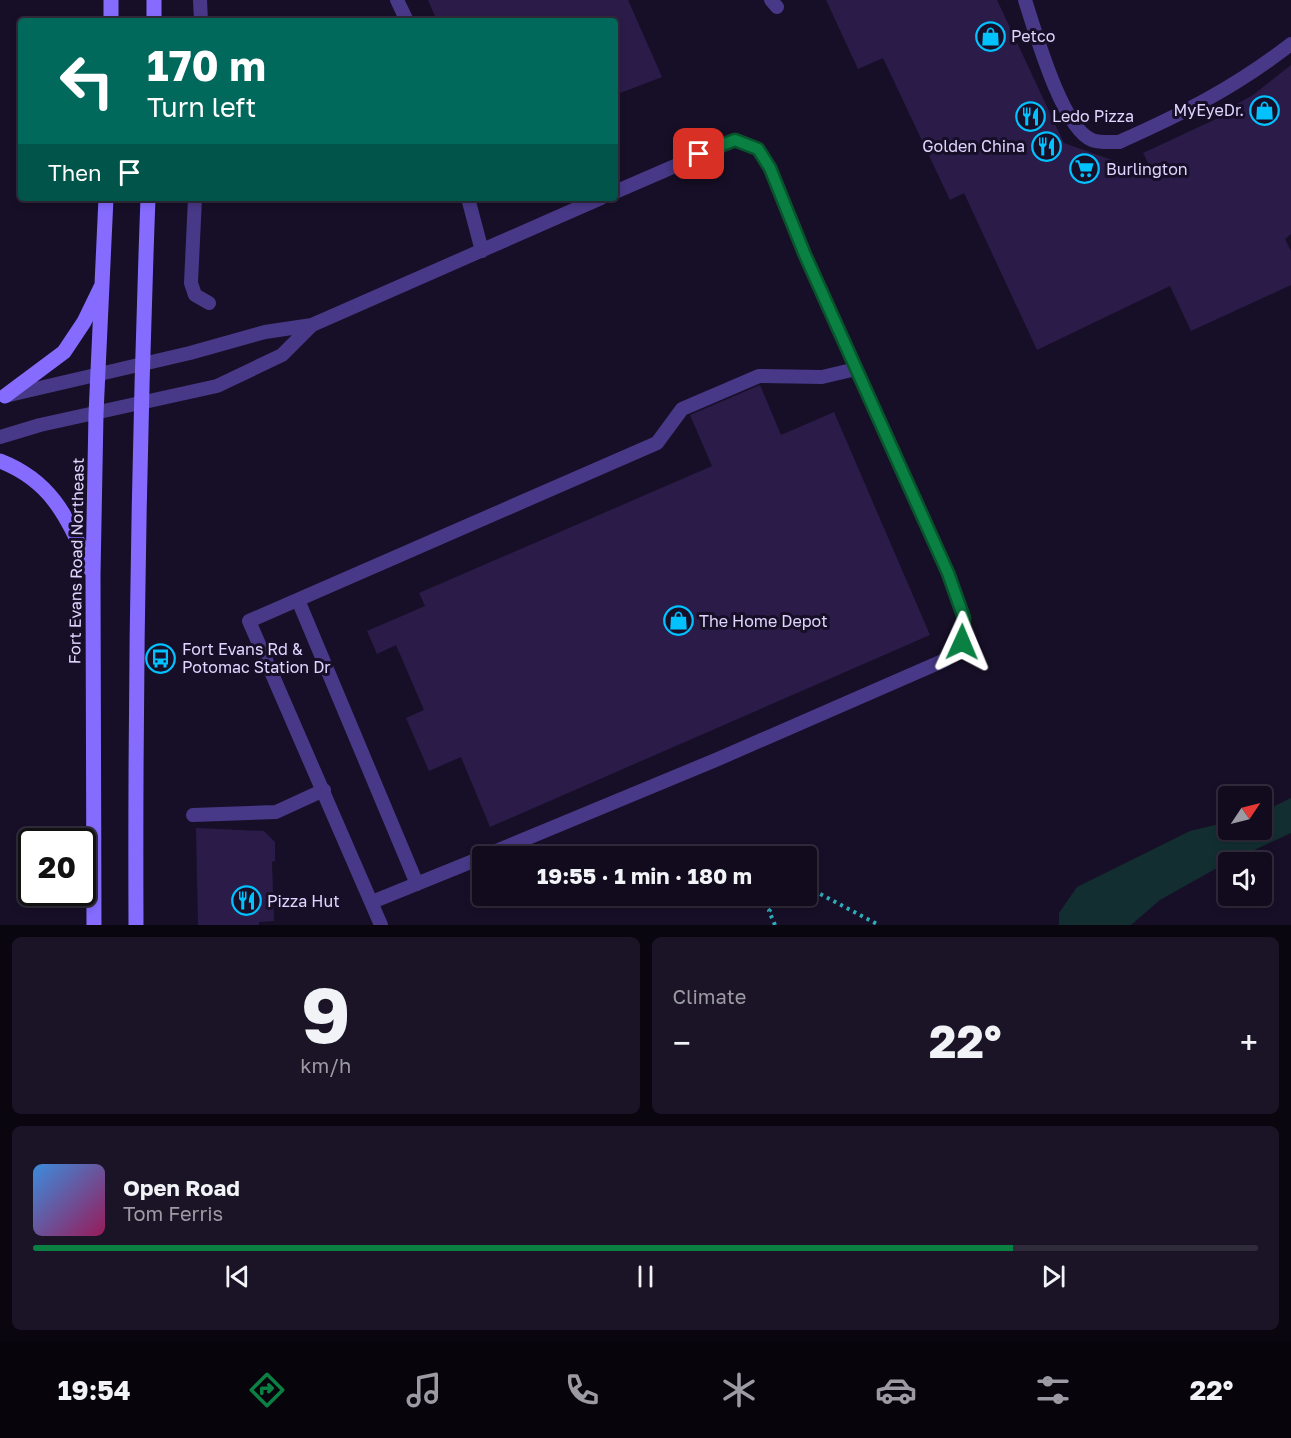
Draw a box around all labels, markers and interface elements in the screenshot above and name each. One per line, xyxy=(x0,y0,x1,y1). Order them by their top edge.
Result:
shop icon: Petco xyxy=(974,20,1006,52)
place label: Petco xyxy=(1011,26,1055,46)
text: 170 m xyxy=(147,40,266,90)
icon: left xyxy=(48,42,126,120)
text: Turn left xyxy=(147,91,256,123)
shop icon: MyEyeDr. xyxy=(1249,94,1281,126)
restaurant icon: Ledo Pizza xyxy=(1015,100,1047,132)
place label: MyEyeDr. xyxy=(1173,100,1244,120)
place label: Ledo Pizza xyxy=(1052,106,1134,126)
pin xyxy=(673,128,724,179)
restaurant icon: Golden China xyxy=(1030,130,1062,162)
place label: Golden China xyxy=(922,136,1025,156)
icon: arrive xyxy=(682,137,715,170)
supermarket icon: Burlington xyxy=(1069,153,1101,185)
icon: arrive xyxy=(113,156,146,189)
text: Then xyxy=(48,159,101,186)
place label: Burlington xyxy=(1106,159,1188,179)
street label: Fort Evans Road Northeast xyxy=(64,458,88,664)
shop icon: The Home Depot xyxy=(662,605,694,637)
position arrow xyxy=(930,610,994,674)
place label: The Home Depot xyxy=(699,611,828,631)
place label: Fort Evans Rd & Potomac Station Dr xyxy=(182,639,331,677)
bus stop icon: Fort Evans Rd & Potomac Station Dr xyxy=(145,642,177,674)
north arrow xyxy=(1218,786,1272,840)
map controls xyxy=(1218,786,1272,906)
speed limit sign: 20 xyxy=(18,828,96,906)
button: sound xyxy=(1218,852,1272,906)
text: 19:55 · 1 min · 180 m xyxy=(537,862,752,889)
restaurant icon: Pizza Hut xyxy=(230,885,262,917)
place label: Pizza Hut xyxy=(267,891,340,911)
text: 9 xyxy=(301,967,351,1060)
text: Climate xyxy=(673,984,746,1008)
text: 22° xyxy=(929,1014,1001,1068)
text: − xyxy=(673,1023,691,1062)
text: + xyxy=(1240,1023,1258,1062)
text: km/h xyxy=(300,1053,351,1077)
text: Open Road xyxy=(123,1174,240,1201)
text: Tom Ferris xyxy=(123,1201,223,1225)
icon: previous xyxy=(221,1260,254,1293)
icon: pause xyxy=(629,1260,662,1293)
icon: next xyxy=(1037,1260,1070,1293)
icon: directions xyxy=(246,1369,288,1411)
icon: music xyxy=(403,1369,445,1411)
icon: phone xyxy=(561,1369,603,1411)
icon: climate xyxy=(718,1369,760,1411)
icon: car xyxy=(875,1369,917,1411)
icon: filters xyxy=(1032,1369,1074,1411)
text: 19:54 xyxy=(58,1374,131,1406)
text: 22° xyxy=(1190,1374,1233,1406)

